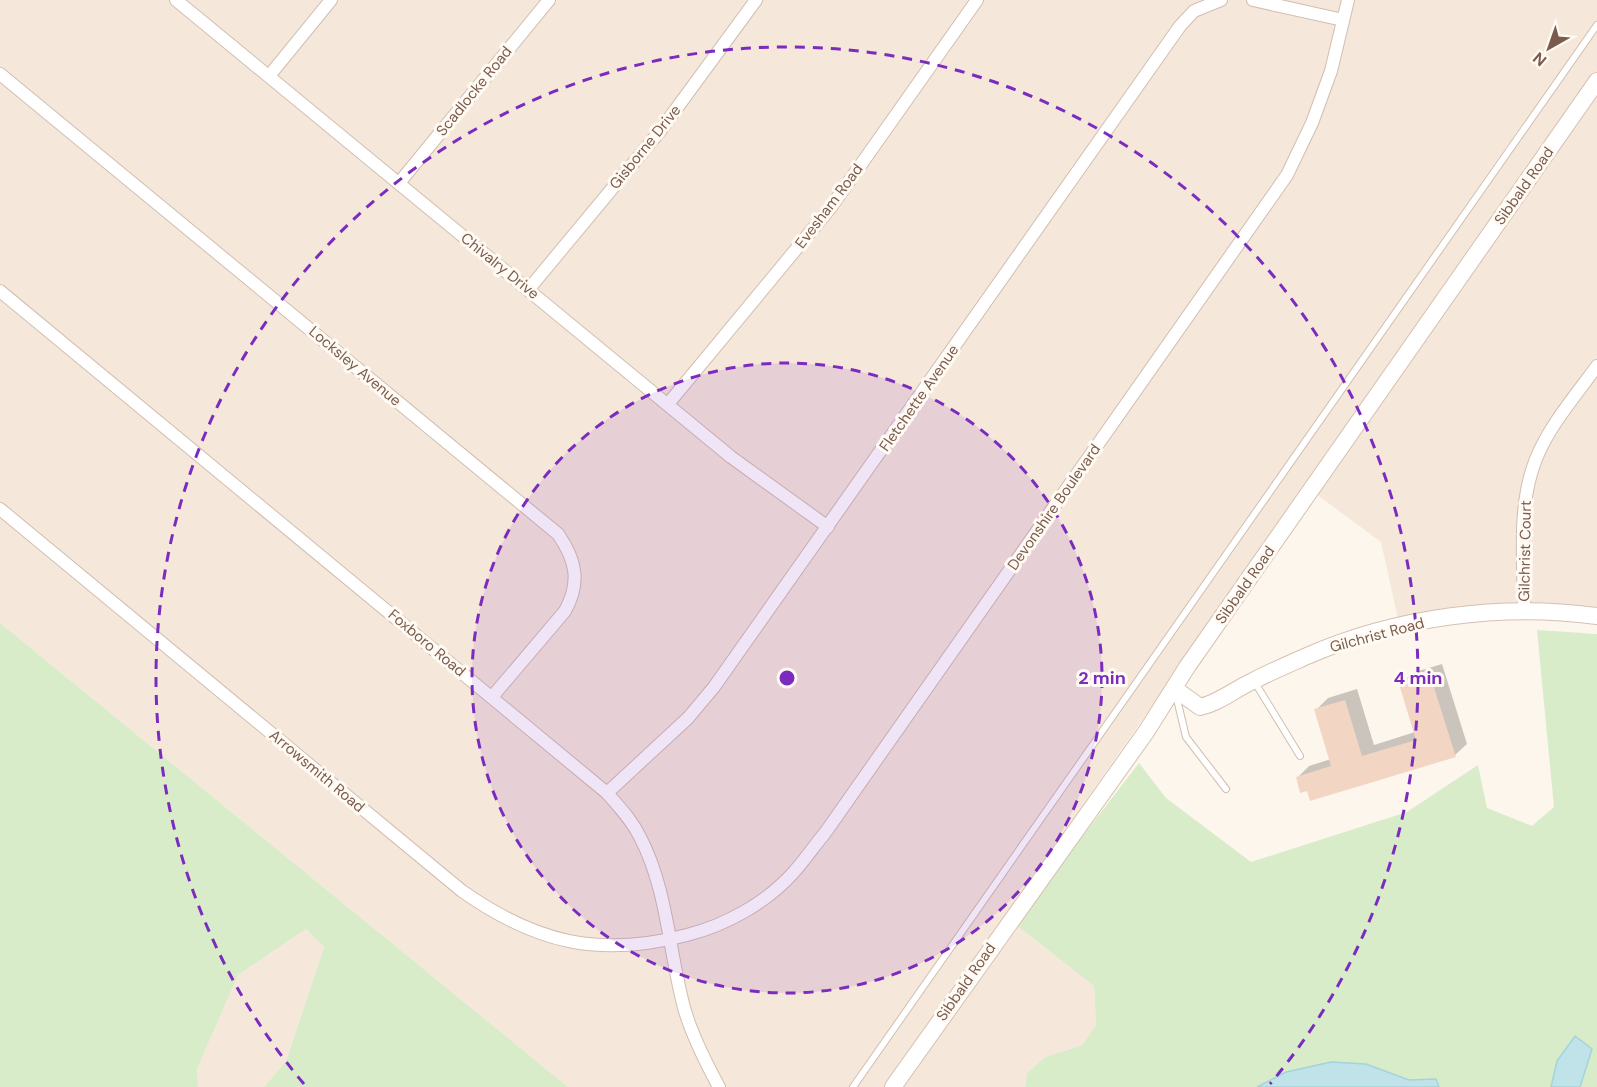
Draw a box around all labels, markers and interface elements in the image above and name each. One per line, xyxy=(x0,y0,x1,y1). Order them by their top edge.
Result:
north arrow xyxy=(1519,18,1579,78)
street label: Scadlocke Road xyxy=(432,42,516,140)
text: N xyxy=(1528,47,1551,71)
street label: Gisborne Drive xyxy=(605,101,685,193)
street label: Sibbald Road xyxy=(1490,143,1558,229)
street label: Evesham Road xyxy=(791,160,867,252)
street label: Chivalry Drive xyxy=(457,228,543,304)
street label: Locksley Avenue xyxy=(305,322,405,410)
street label: Fletchette Avenue xyxy=(875,341,963,455)
street label: Devonshire Boulevard xyxy=(1003,440,1105,574)
street label: Gilchrist Court xyxy=(1514,500,1536,602)
street label: Sibbald Road xyxy=(1211,542,1279,628)
street label: Foxboro Road xyxy=(384,605,470,681)
street label: Gilchrist Road xyxy=(1328,613,1426,657)
text: 2 min xyxy=(1078,666,1126,690)
text: 4 min xyxy=(1394,666,1442,690)
centre of rings xyxy=(777,668,797,688)
street label: Arrowsmith Road xyxy=(265,725,369,817)
street label: Sibbald Road xyxy=(932,939,1000,1025)

